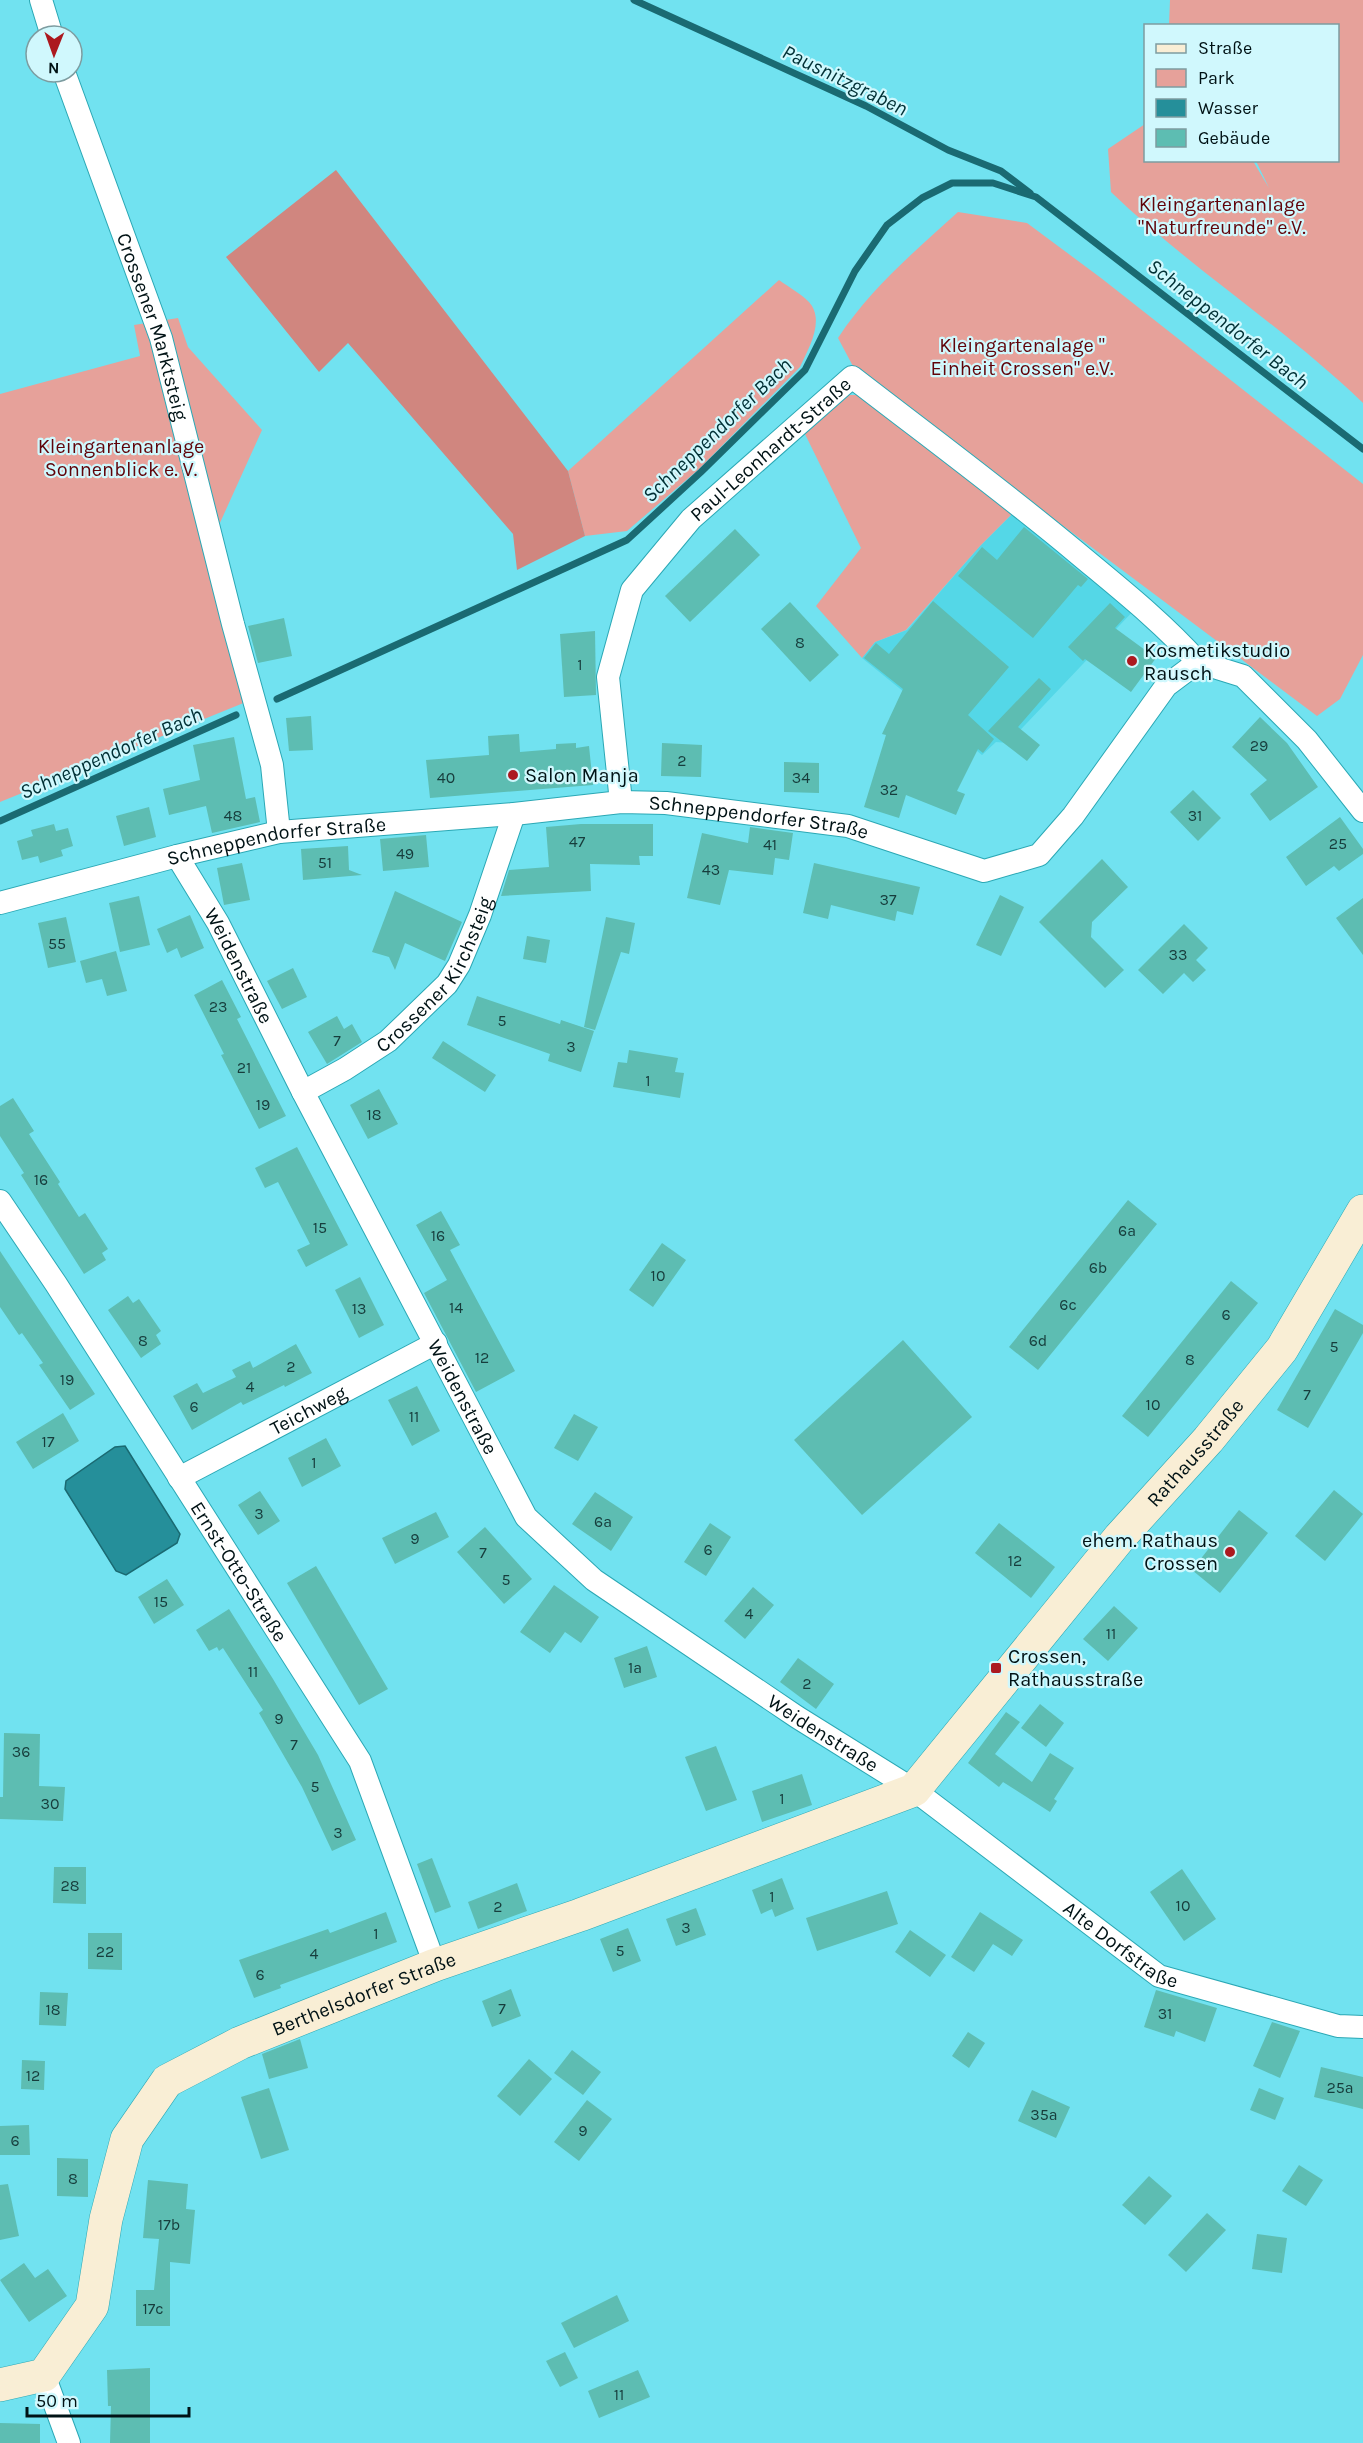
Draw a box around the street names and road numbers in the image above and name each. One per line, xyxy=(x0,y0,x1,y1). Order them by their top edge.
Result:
street label: Crossener Marktsteig xyxy=(112,230,193,423)
street label: Paul-Leonhardt-Straße xyxy=(685,372,855,526)
street label: Schneppendorfer Straße xyxy=(648,791,872,844)
street label: Schneppendorfer Straße xyxy=(164,812,387,870)
street label: Crossener Kirchsteig xyxy=(372,894,497,1057)
street label: Weidenstraße xyxy=(200,903,278,1027)
street label: Weidenstraße xyxy=(423,1335,503,1458)
street label: Teichweg xyxy=(266,1381,350,1440)
street label: Rathausstraße xyxy=(1142,1394,1248,1511)
street label: Ernst-Otto-Straße xyxy=(186,1497,292,1646)
street label: Weidenstraße xyxy=(764,1689,883,1777)
street label: Alte Dorfstraße xyxy=(1059,1896,1181,1992)
street label: Berthelsdorfer Straße xyxy=(269,1947,459,2041)

